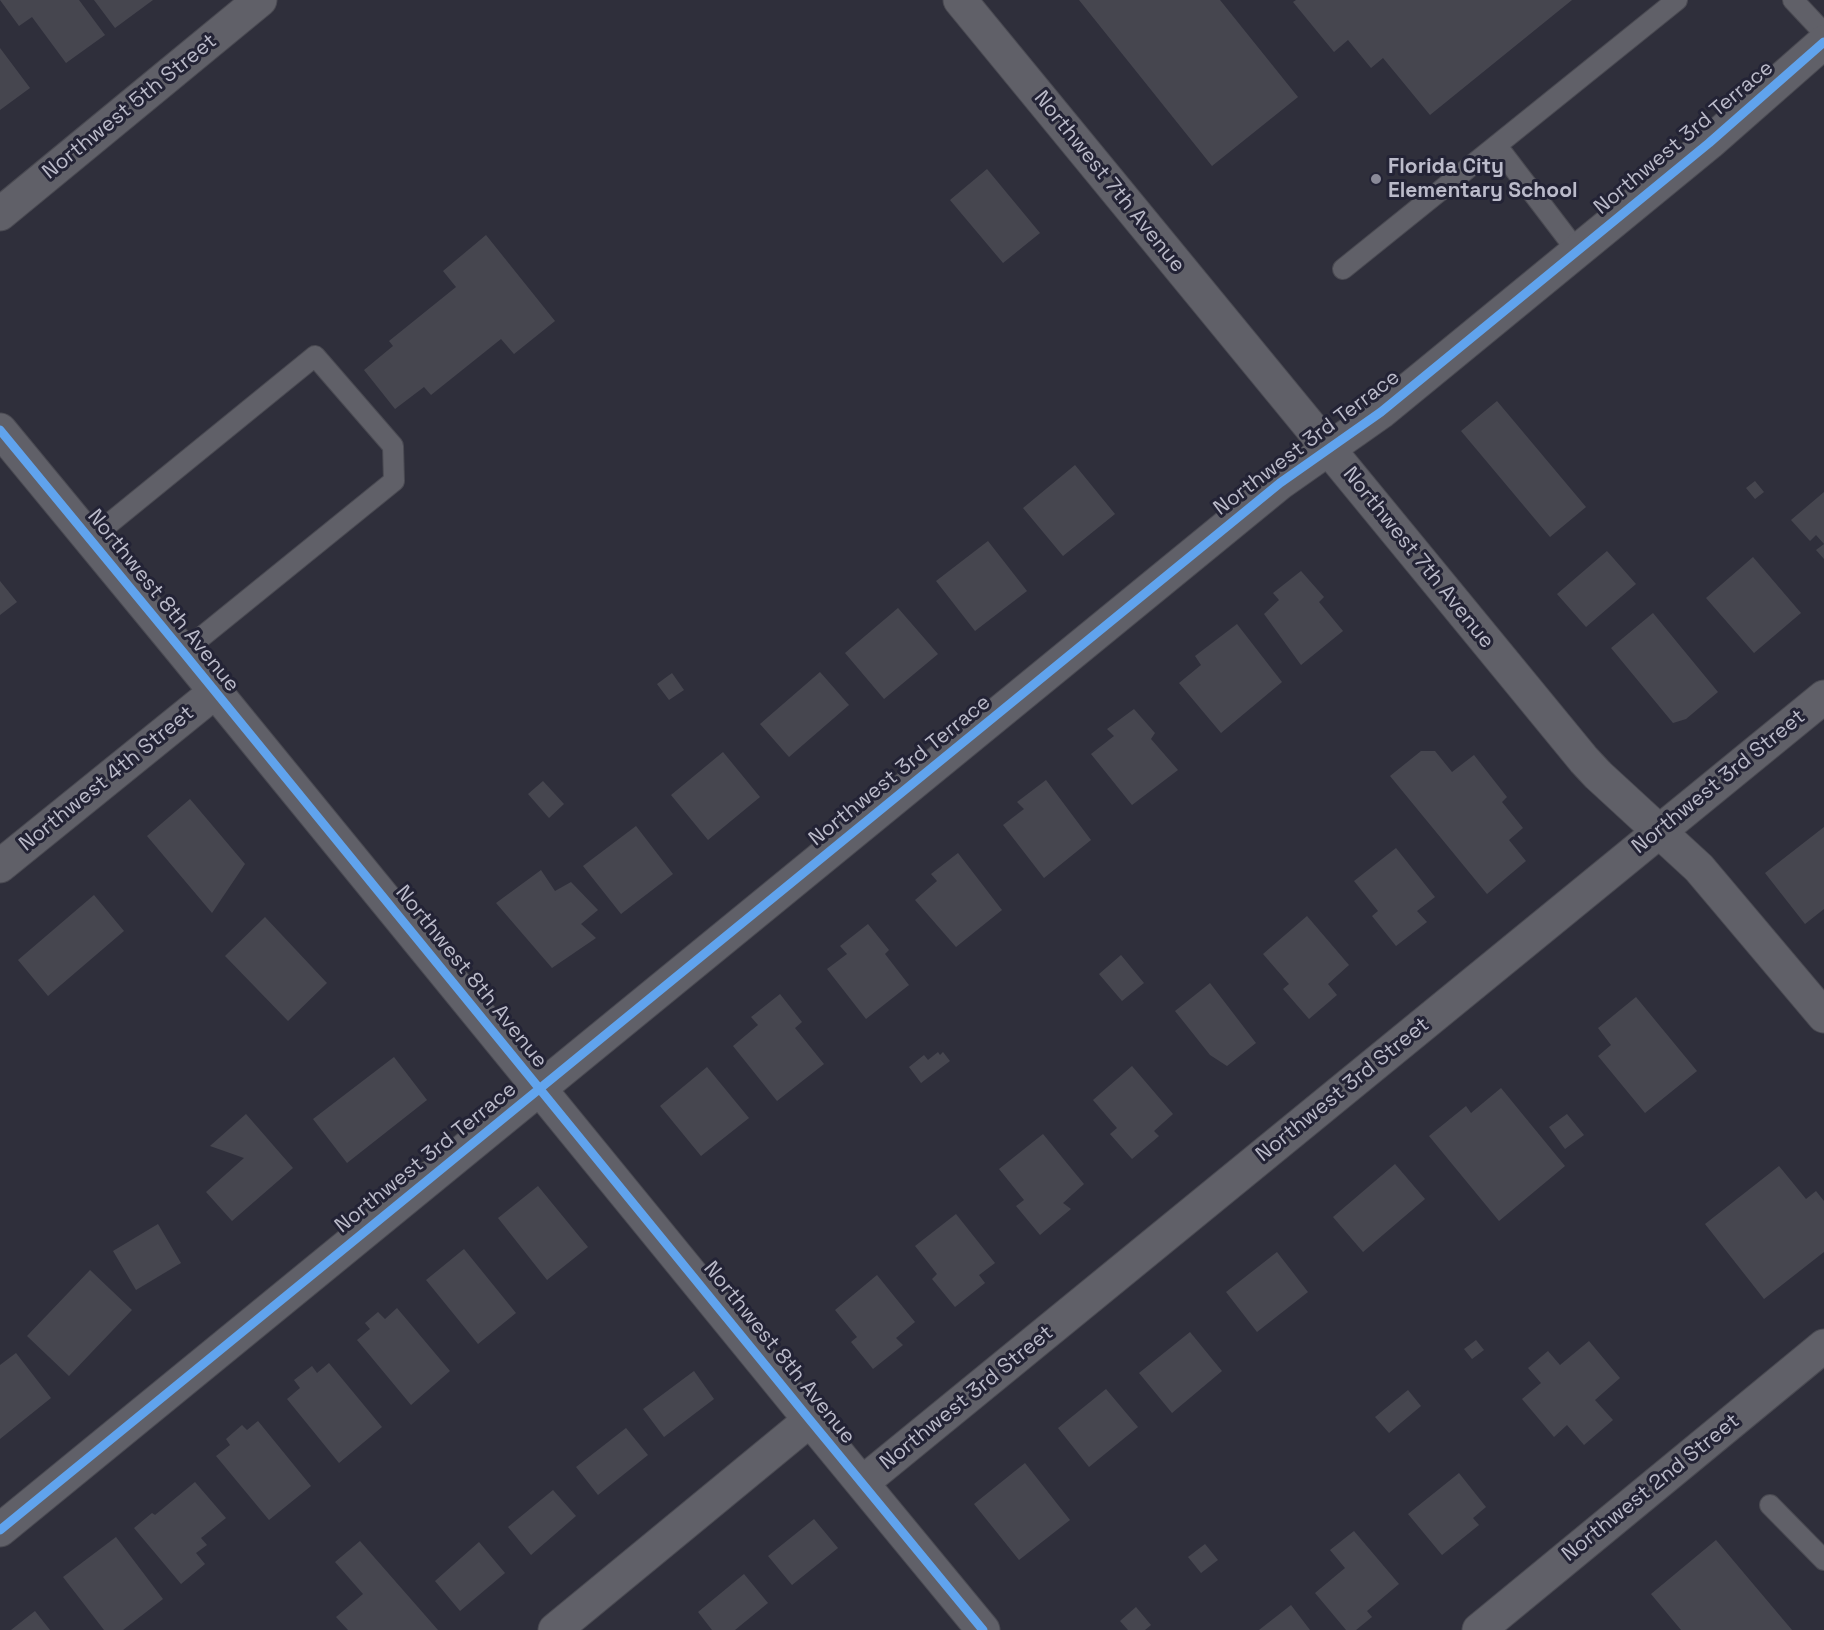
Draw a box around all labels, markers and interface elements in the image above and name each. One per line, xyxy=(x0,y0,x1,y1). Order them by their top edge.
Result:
street label: Northwest 5th Street xyxy=(38,29,222,185)
street label: Northwest 3rd Terrace xyxy=(1589,56,1779,220)
street label: Northwest 7th Avenue xyxy=(1028,86,1190,278)
place label: Florida City Elementary School xyxy=(1388,154,1578,204)
marker: Florida City Elementary School xyxy=(1369,172,1383,186)
street label: Northwest 3rd Terrace xyxy=(1209,365,1405,521)
street label: Northwest 7th Avenue xyxy=(1337,462,1499,654)
street label: Northwest 8th Avenue xyxy=(82,505,244,697)
street label: Northwest 3rd Terrace xyxy=(804,690,996,852)
street label: Northwest 4th Street xyxy=(15,701,199,857)
street label: Northwest 3rd Street xyxy=(1627,704,1811,860)
street label: Northwest 8th Avenue xyxy=(390,881,552,1073)
street label: Northwest 3rd Street xyxy=(1251,1012,1435,1168)
street label: Northwest 3rd Terrace xyxy=(330,1077,522,1239)
street label: Northwest 8th Avenue xyxy=(698,1257,860,1449)
street label: Northwest 3rd Street xyxy=(875,1320,1059,1476)
street label: Northwest 2nd Street xyxy=(1557,1409,1745,1567)

